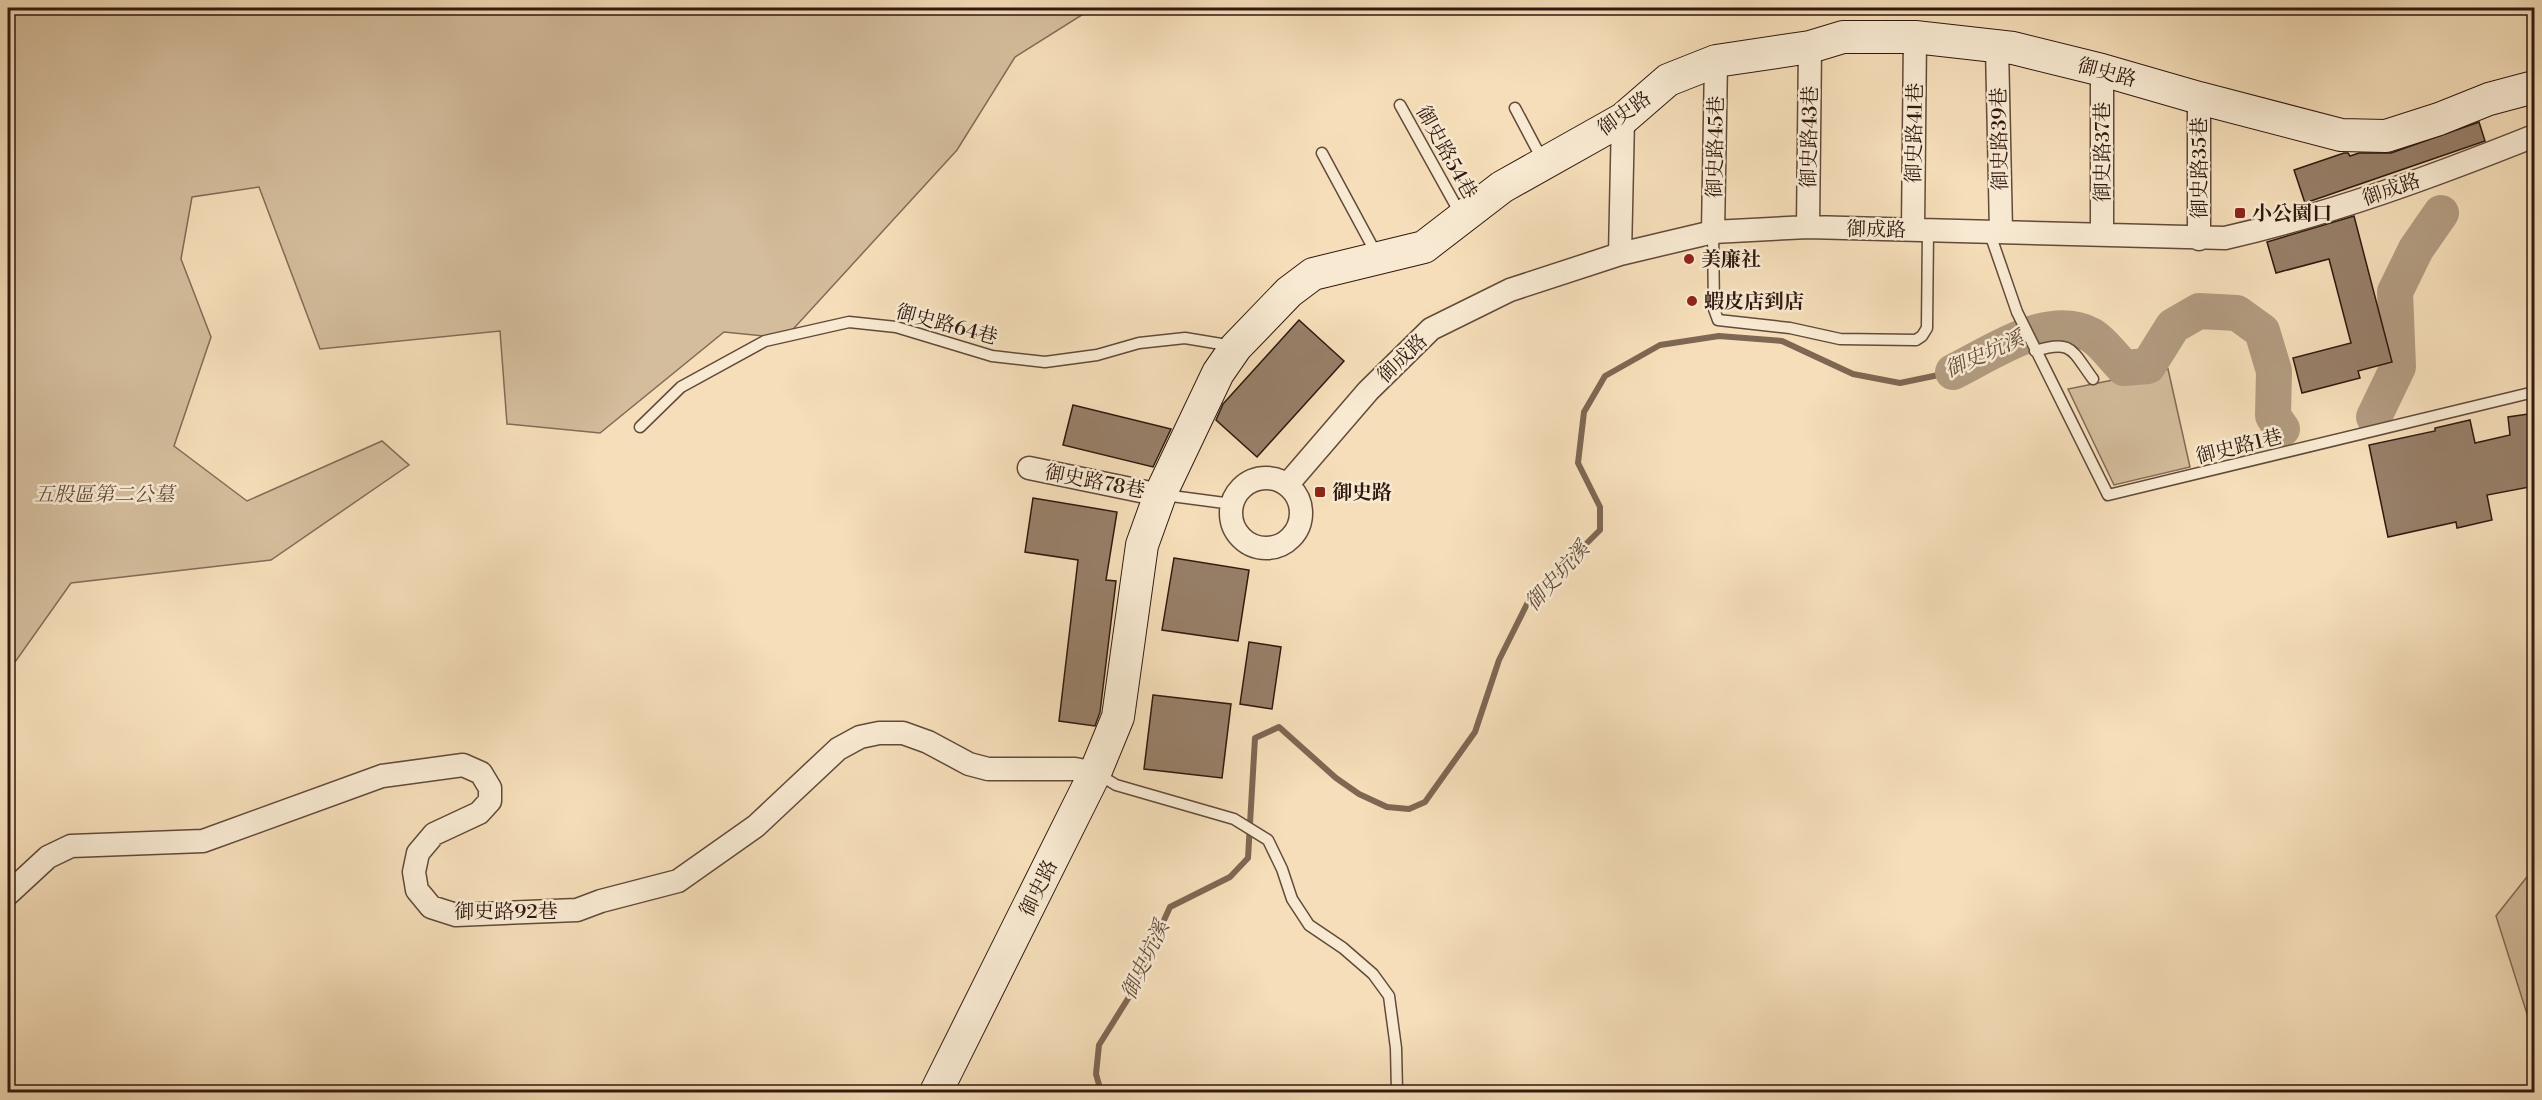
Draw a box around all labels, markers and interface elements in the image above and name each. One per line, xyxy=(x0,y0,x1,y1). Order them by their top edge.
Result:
street label: 御史路 xyxy=(2074,54,2139,93)
street label: 御史路41巷 xyxy=(1902,83,1929,184)
street label: 御史路43巷 xyxy=(1797,85,1824,189)
street label: 御史路 xyxy=(1593,86,1656,142)
street label: 御史路39巷 xyxy=(1987,87,2014,191)
street label: 御史路45巷 xyxy=(1703,95,1730,199)
street label: 御史路54巷 xyxy=(1410,101,1482,204)
street label: 御史路37巷 xyxy=(2091,102,2116,202)
street label: 御史路35巷 xyxy=(2188,117,2213,219)
street label: 御成路 xyxy=(2359,169,2424,212)
place label: 小公園口 xyxy=(2252,202,2332,227)
marker: 小公園口 xyxy=(2233,206,2247,220)
street label: 御成路 xyxy=(1846,217,1906,244)
place label: 美廉社 xyxy=(1701,248,1761,273)
marker: 美廉社 xyxy=(1682,252,1696,266)
place label: 蝦皮店到店 xyxy=(1704,290,1804,315)
marker: 蝦皮店到店 xyxy=(1685,294,1699,308)
street label: 御史路64巷 xyxy=(893,300,1000,351)
water label: 御史坑溪 xyxy=(1941,325,2030,384)
street label: 御成路 xyxy=(1373,329,1433,389)
street label: 御史路1巷 xyxy=(2193,425,2285,470)
street label: 御史路78巷 xyxy=(1042,460,1147,504)
place label: 御史路 xyxy=(1332,481,1392,506)
park label: 五股區第二公墓 xyxy=(34,483,177,508)
marker: 御史路 xyxy=(1313,485,1327,499)
water label: 御史坑溪 xyxy=(1520,535,1597,617)
street label: 御史路 xyxy=(1015,856,1064,921)
street label: 御史路92巷 xyxy=(454,900,558,925)
water label: 御史坑溪 xyxy=(1116,915,1176,1004)

